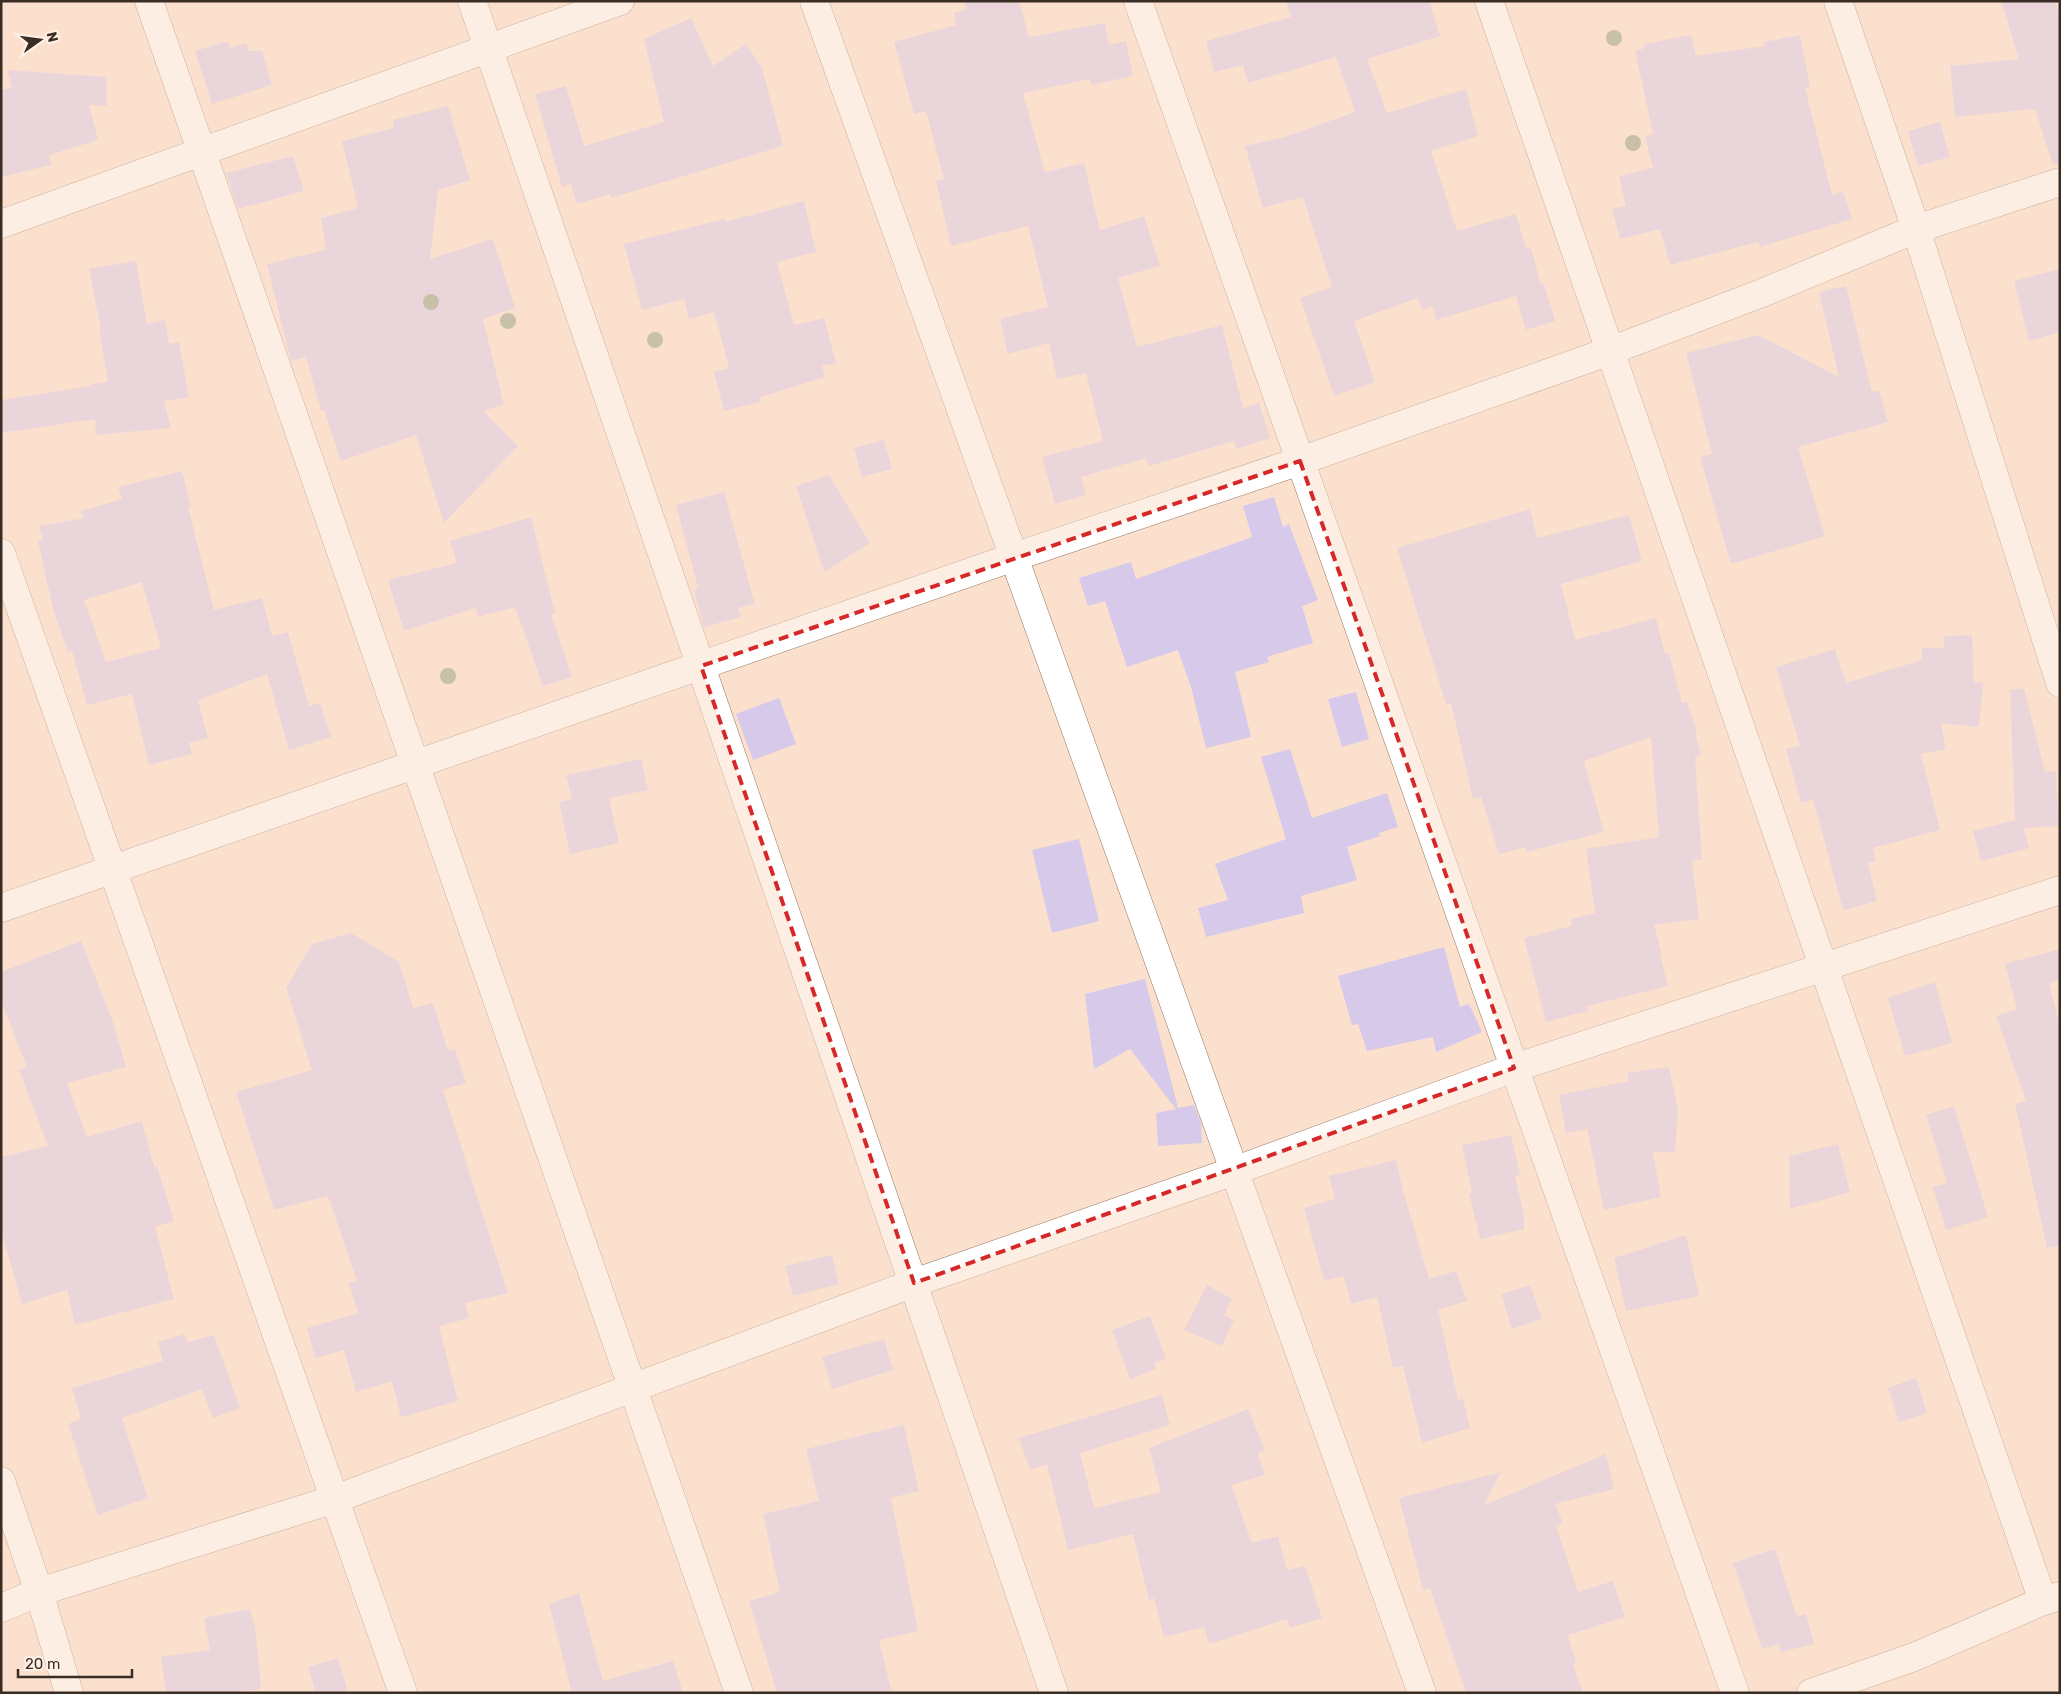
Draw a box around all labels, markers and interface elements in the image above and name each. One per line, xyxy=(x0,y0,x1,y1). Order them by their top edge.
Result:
north arrow xyxy=(15,15,65,65)
text: N xyxy=(43,30,62,44)
scale bar xyxy=(18,1646,131,1678)
text: 20 m xyxy=(25,1655,60,1673)

